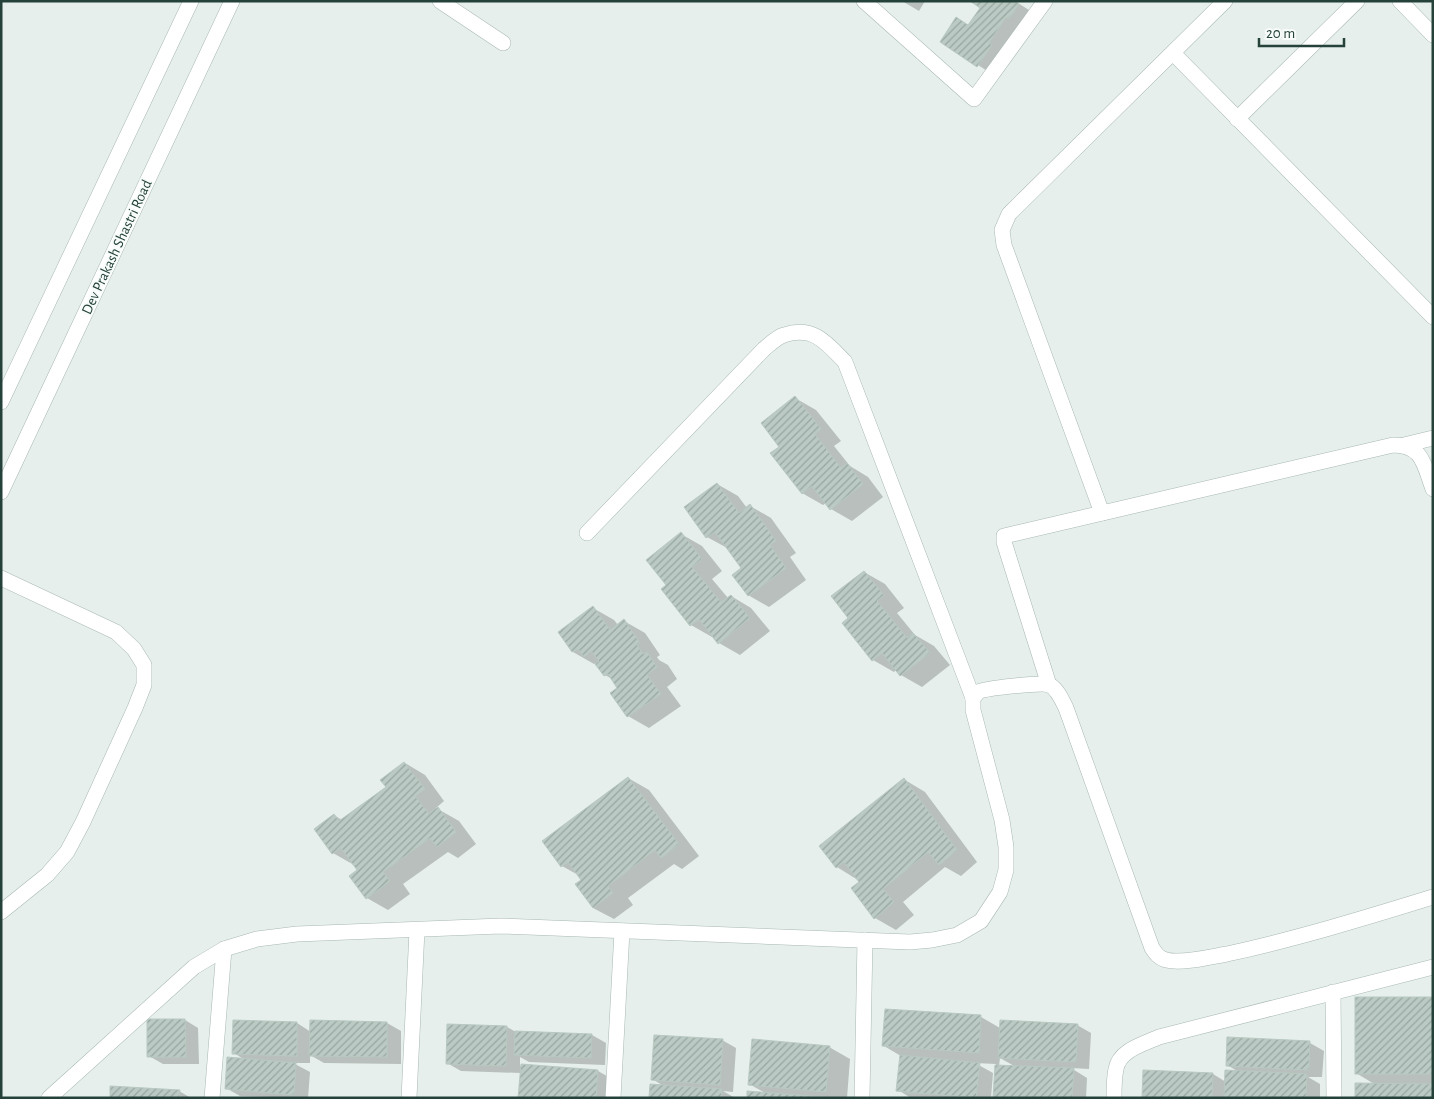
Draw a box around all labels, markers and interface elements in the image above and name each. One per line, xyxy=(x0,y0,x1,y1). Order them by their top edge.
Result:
scale bar xyxy=(1259,15,1344,47)
text: 20 m xyxy=(1266,26,1295,41)
street label: Dev Prakash Shastri Road xyxy=(79,177,155,317)

